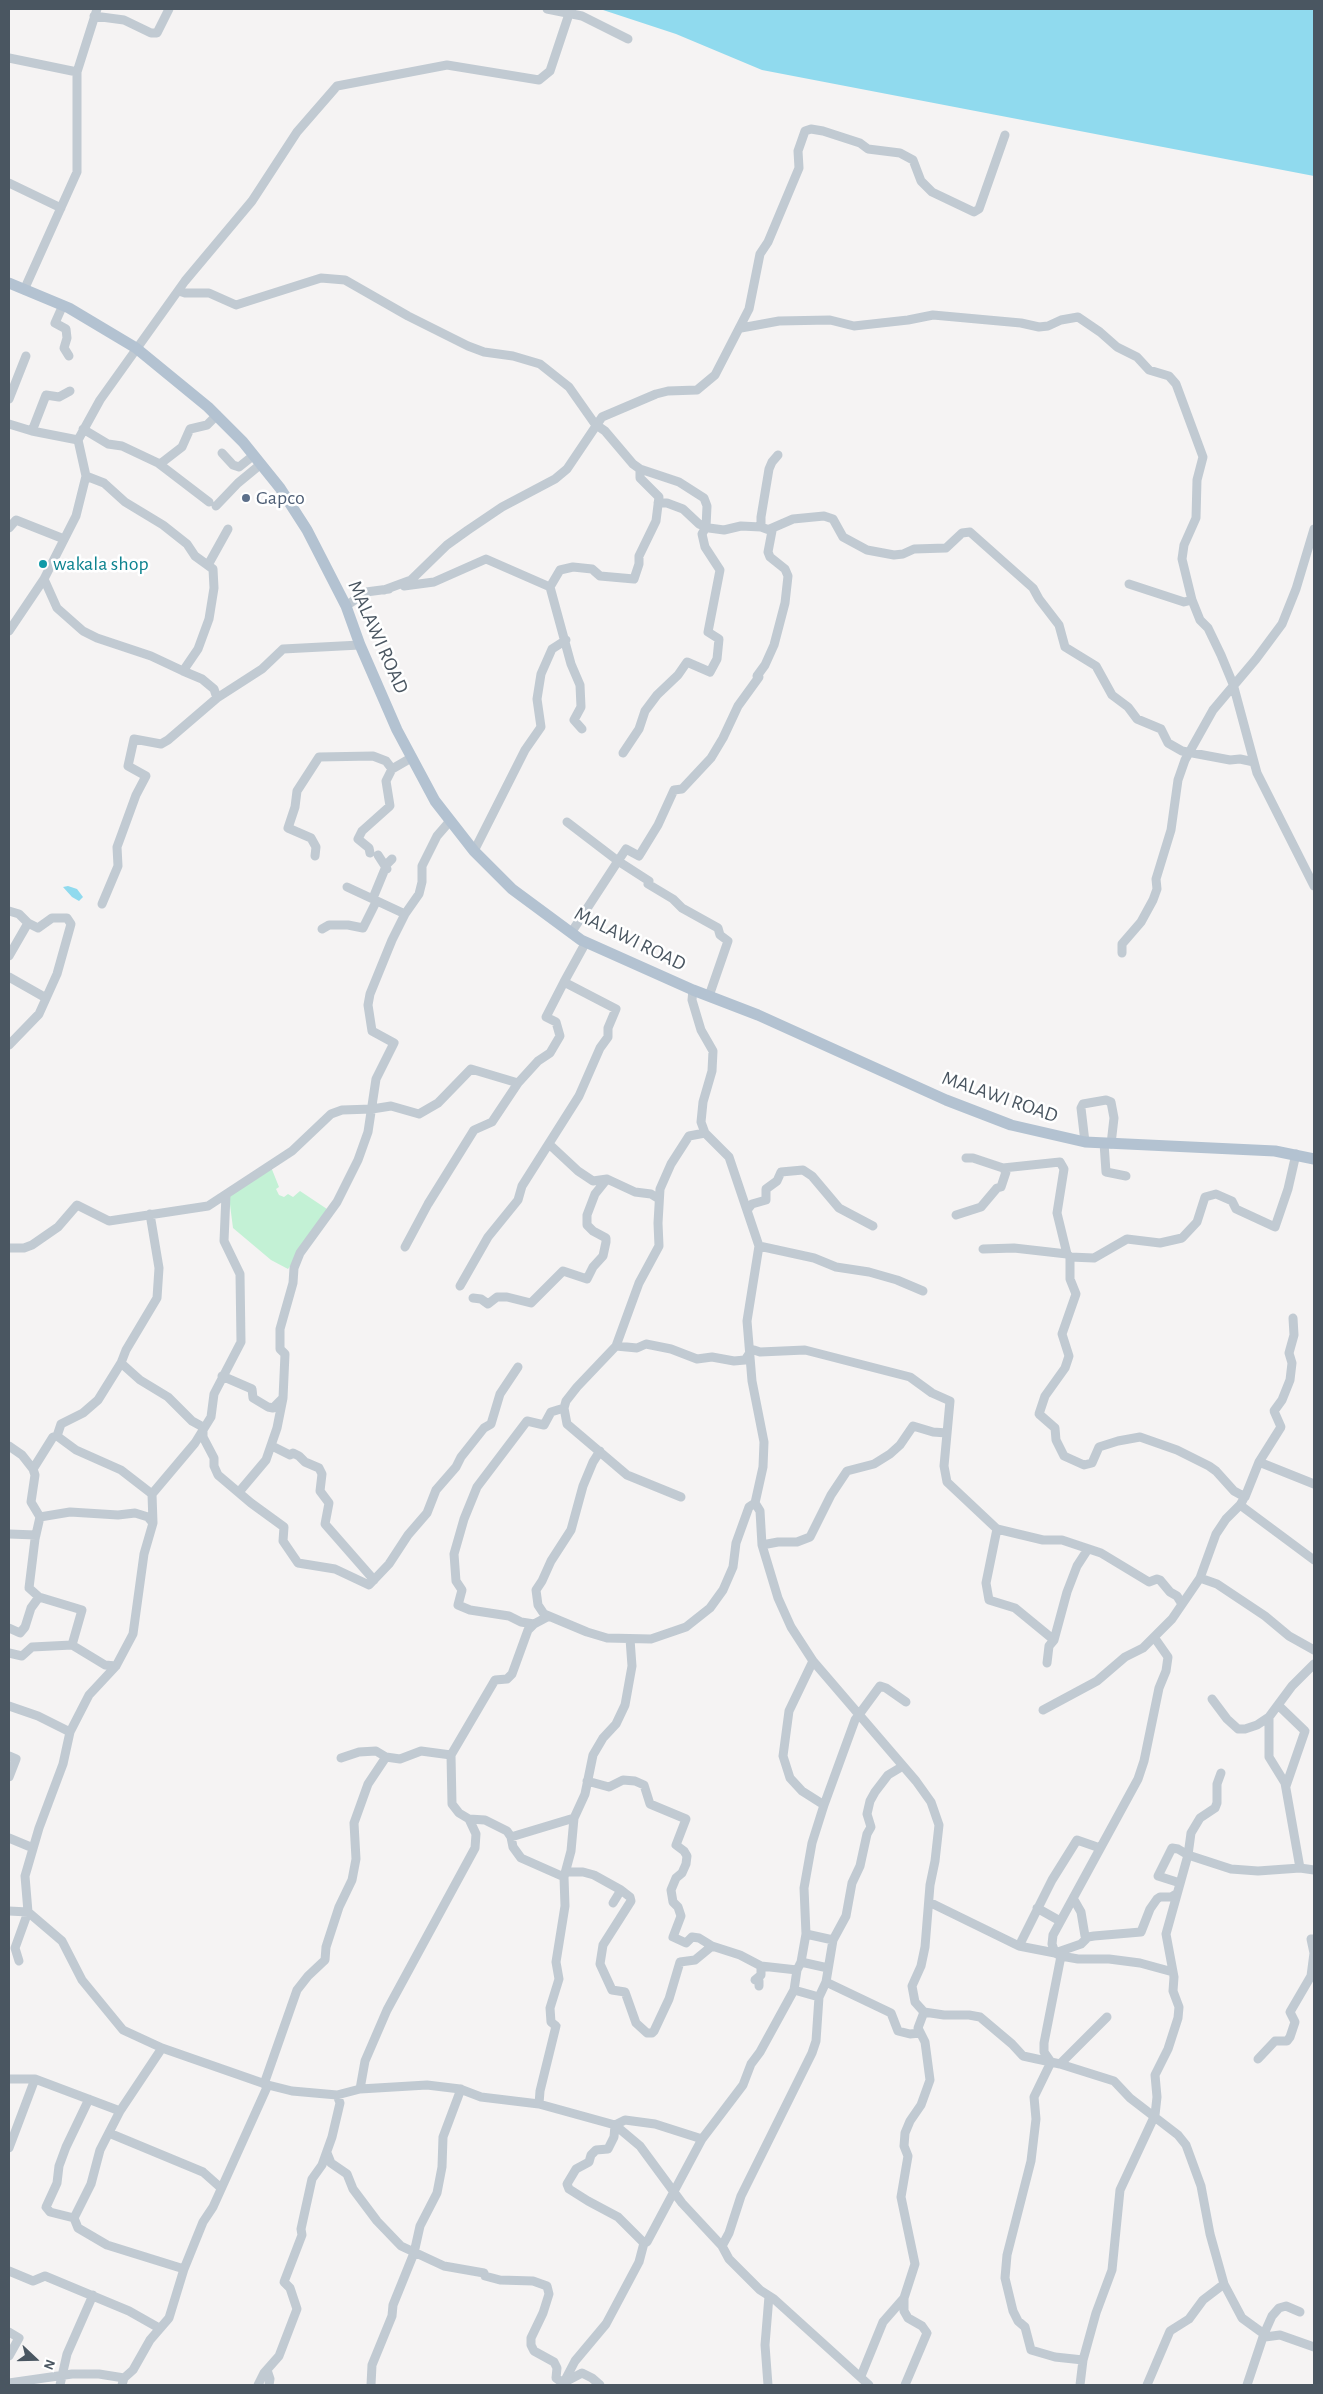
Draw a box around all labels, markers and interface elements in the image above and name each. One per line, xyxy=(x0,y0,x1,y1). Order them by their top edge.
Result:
place label: Gapco xyxy=(256,486,305,510)
marker: Gapco xyxy=(240,492,252,504)
place label: wakala shop xyxy=(53,552,149,576)
marker: wakala shop xyxy=(37,558,49,570)
street label: MALAWI ROAD xyxy=(342,577,414,697)
street label: MALAWI ROAD xyxy=(570,902,690,976)
street label: MALAWI ROAD xyxy=(939,1066,1061,1128)
north arrow xyxy=(10,2334,60,2384)
text: N xyxy=(41,2357,57,2371)

